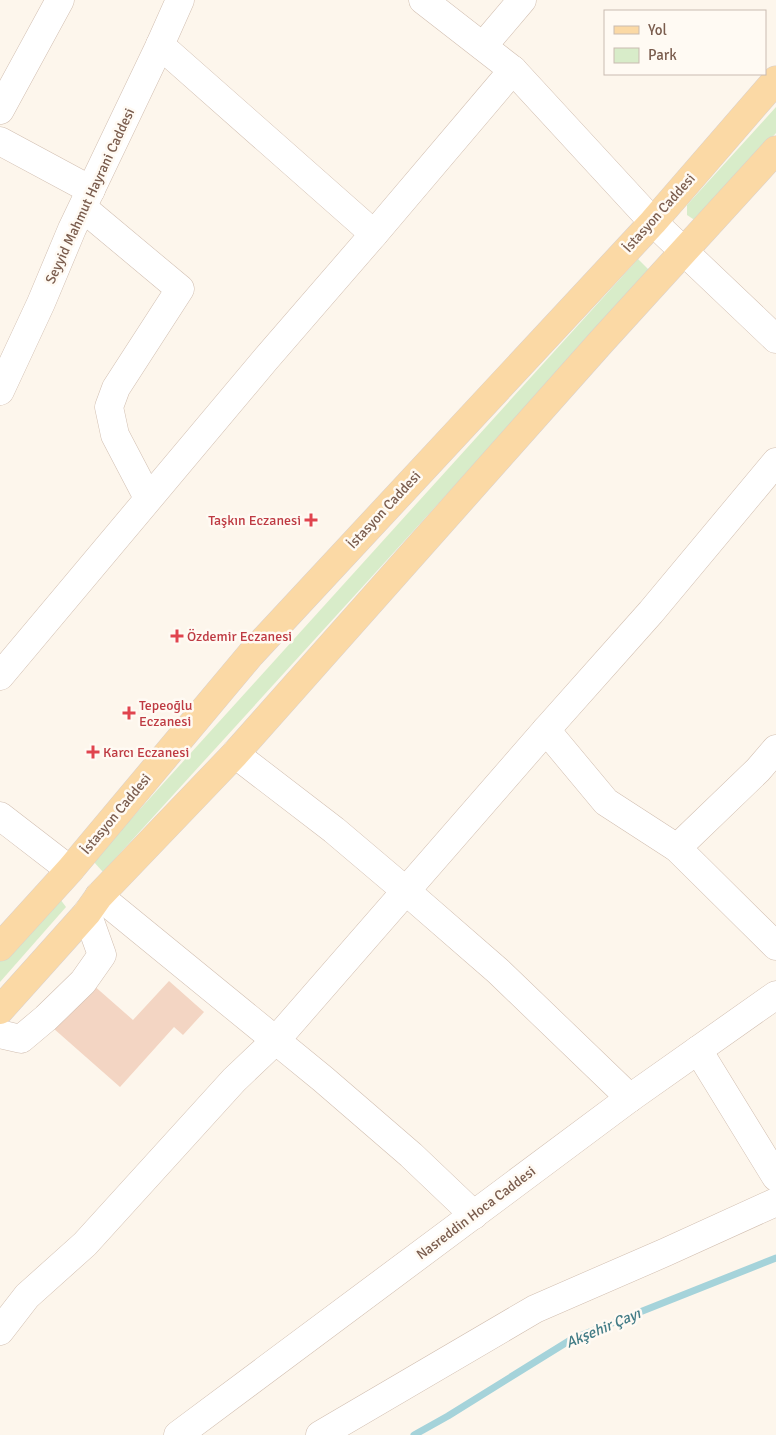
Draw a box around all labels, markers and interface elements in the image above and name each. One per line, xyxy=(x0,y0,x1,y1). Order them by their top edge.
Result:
legend xyxy=(604,10,766,75)
text: Yol xyxy=(648,21,667,39)
text: Park xyxy=(648,46,677,64)
street label: Seyyid Mahmut Hayrani Caddesi xyxy=(42,105,138,287)
street label: İstasyon Caddesi xyxy=(619,170,699,256)
street label: İstasyon Caddesi xyxy=(344,468,424,552)
place label: Taşkın Eczanesi xyxy=(208,512,301,529)
marker: Taşkın Eczanesi xyxy=(305,514,317,526)
place label: Özdemir Eczanesi xyxy=(187,628,292,645)
marker: Özdemir Eczanesi xyxy=(171,630,183,642)
place label: Tepeoğlu Eczanesi xyxy=(139,697,192,730)
marker: Tepeoğlu Eczanesi xyxy=(123,707,135,719)
place label: Karcı Eczanesi xyxy=(103,744,189,761)
marker: Karcı Eczanesi xyxy=(87,746,99,758)
street label: İstasyon Caddesi xyxy=(77,770,155,858)
street label: Nasreddin Hoca Caddesi xyxy=(413,1163,539,1263)
water label: Akşehir Çayı xyxy=(563,1304,644,1352)

